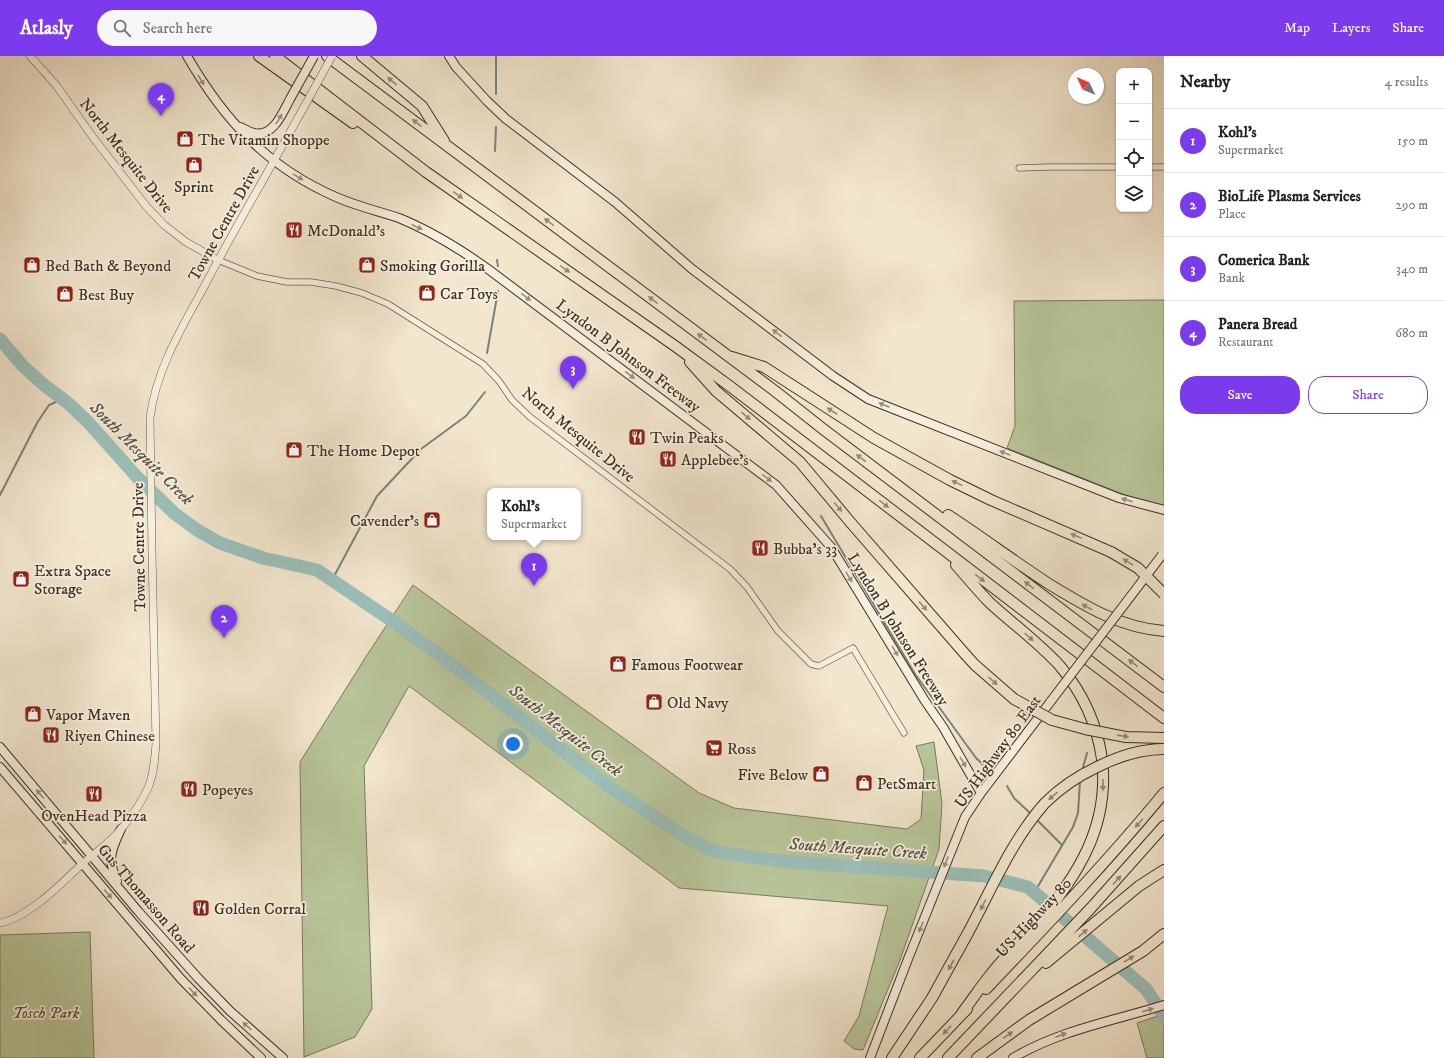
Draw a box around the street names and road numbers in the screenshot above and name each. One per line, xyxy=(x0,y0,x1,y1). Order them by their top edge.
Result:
street label: North Mesquite Drive xyxy=(75,94,178,217)
street label: Towne Centre Drive xyxy=(184,162,264,285)
street label: Lyndon B Johnson Freeway xyxy=(552,295,705,417)
street label: North Mesquite Drive xyxy=(518,383,639,487)
street label: Towne Centre Drive xyxy=(128,482,150,612)
street label: Lyndon B Johnson Freeway xyxy=(843,549,954,710)
street label: US Highway 80 East xyxy=(950,691,1045,812)
street label: Gus Thomasson Road xyxy=(93,840,199,957)
street label: US Highway 80 xyxy=(991,873,1076,962)

